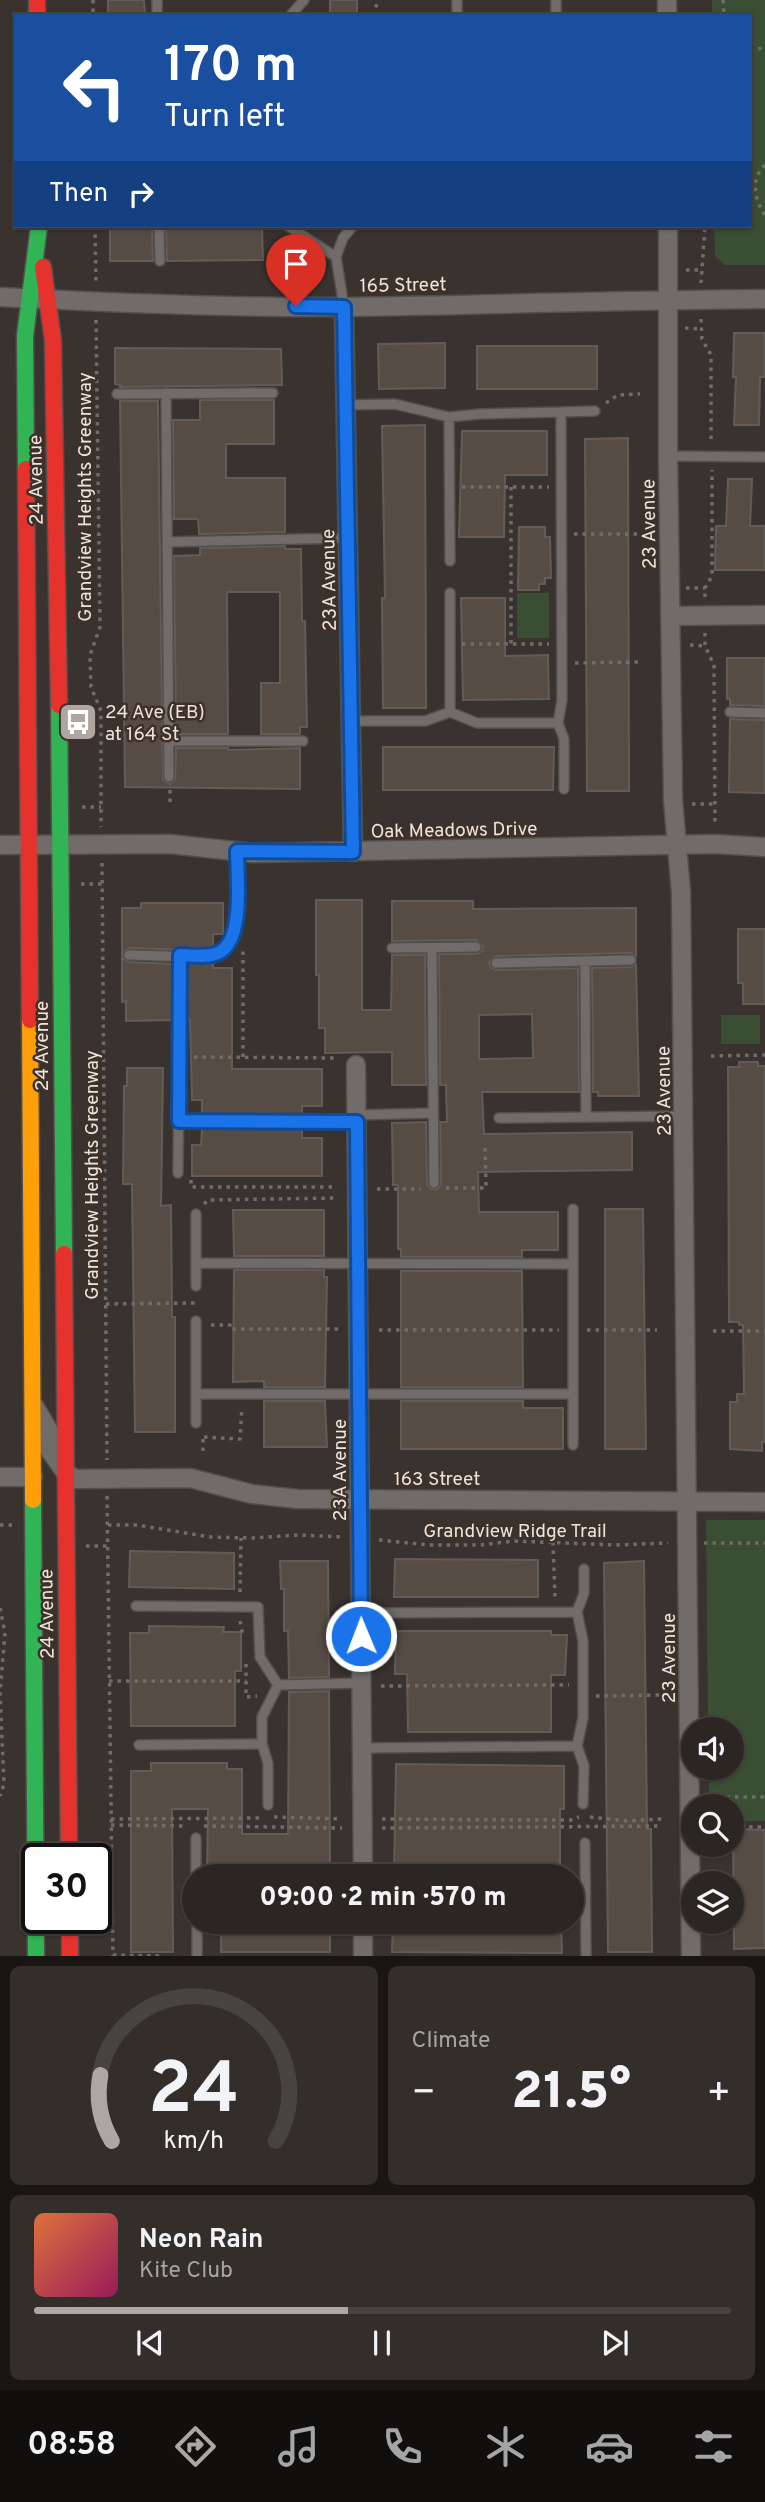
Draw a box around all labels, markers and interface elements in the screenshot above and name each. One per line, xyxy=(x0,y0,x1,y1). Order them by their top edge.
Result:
text: 170 m xyxy=(164,37,297,99)
icon: left xyxy=(49,42,140,133)
text: Turn left xyxy=(164,98,285,138)
icon: right xyxy=(122,175,160,213)
text: Then xyxy=(49,178,108,211)
pin xyxy=(266,234,326,306)
icon: arrive xyxy=(277,245,315,283)
street label: 165 Street xyxy=(359,273,447,299)
street label: Grandview Heights Greenway xyxy=(74,372,98,622)
street label: 24 Avenue xyxy=(24,435,50,525)
street label: 23 Avenue xyxy=(637,479,663,569)
street label: 23A Avenue xyxy=(317,529,343,631)
bus stop icon: 24 Ave (EB) at 164 St xyxy=(57,701,99,743)
place label: 24 Ave (EB) at 164 St xyxy=(105,701,205,747)
street label: Oak Meadows Drive xyxy=(370,818,538,844)
street label: 24 Avenue xyxy=(31,1001,55,1091)
street label: 23 Avenue xyxy=(652,1046,678,1136)
street label: Grandview Heights Greenway xyxy=(81,1050,105,1300)
street label: 23A Avenue xyxy=(329,1419,353,1521)
street label: 163 Street xyxy=(394,1468,480,1492)
street label: Grandview Ridge Trail xyxy=(423,1520,607,1544)
street label: 24 Avenue xyxy=(35,1569,61,1659)
position arrow xyxy=(324,1599,398,1673)
street label: 23 Avenue xyxy=(658,1613,682,1703)
map controls xyxy=(681,1717,744,1934)
button: sound xyxy=(681,1717,744,1780)
button: search xyxy=(681,1794,744,1857)
speed limit sign: 30 xyxy=(21,1843,112,1934)
button: layers xyxy=(681,1871,744,1934)
text: 09:00 · 2 min · 570 m xyxy=(260,1882,506,1915)
text: Climate xyxy=(412,2027,490,2056)
text: 24 xyxy=(148,2048,239,2140)
text: 21.5° xyxy=(511,2061,631,2127)
text: − xyxy=(412,2070,436,2119)
text: + xyxy=(706,2070,731,2119)
text: km/h xyxy=(163,2126,224,2158)
text: Neon Rain xyxy=(139,2224,264,2257)
text: Kite Club xyxy=(139,2257,233,2286)
icon: previous xyxy=(131,2324,169,2362)
icon: pause xyxy=(363,2324,401,2362)
icon: next xyxy=(596,2324,634,2362)
icon: directions xyxy=(171,2422,220,2471)
icon: music xyxy=(274,2422,323,2471)
icon: phone xyxy=(378,2422,427,2471)
icon: climate xyxy=(481,2422,530,2471)
icon: car xyxy=(585,2422,634,2471)
icon: filters xyxy=(689,2422,738,2471)
text: 08:58 xyxy=(27,2426,116,2466)

